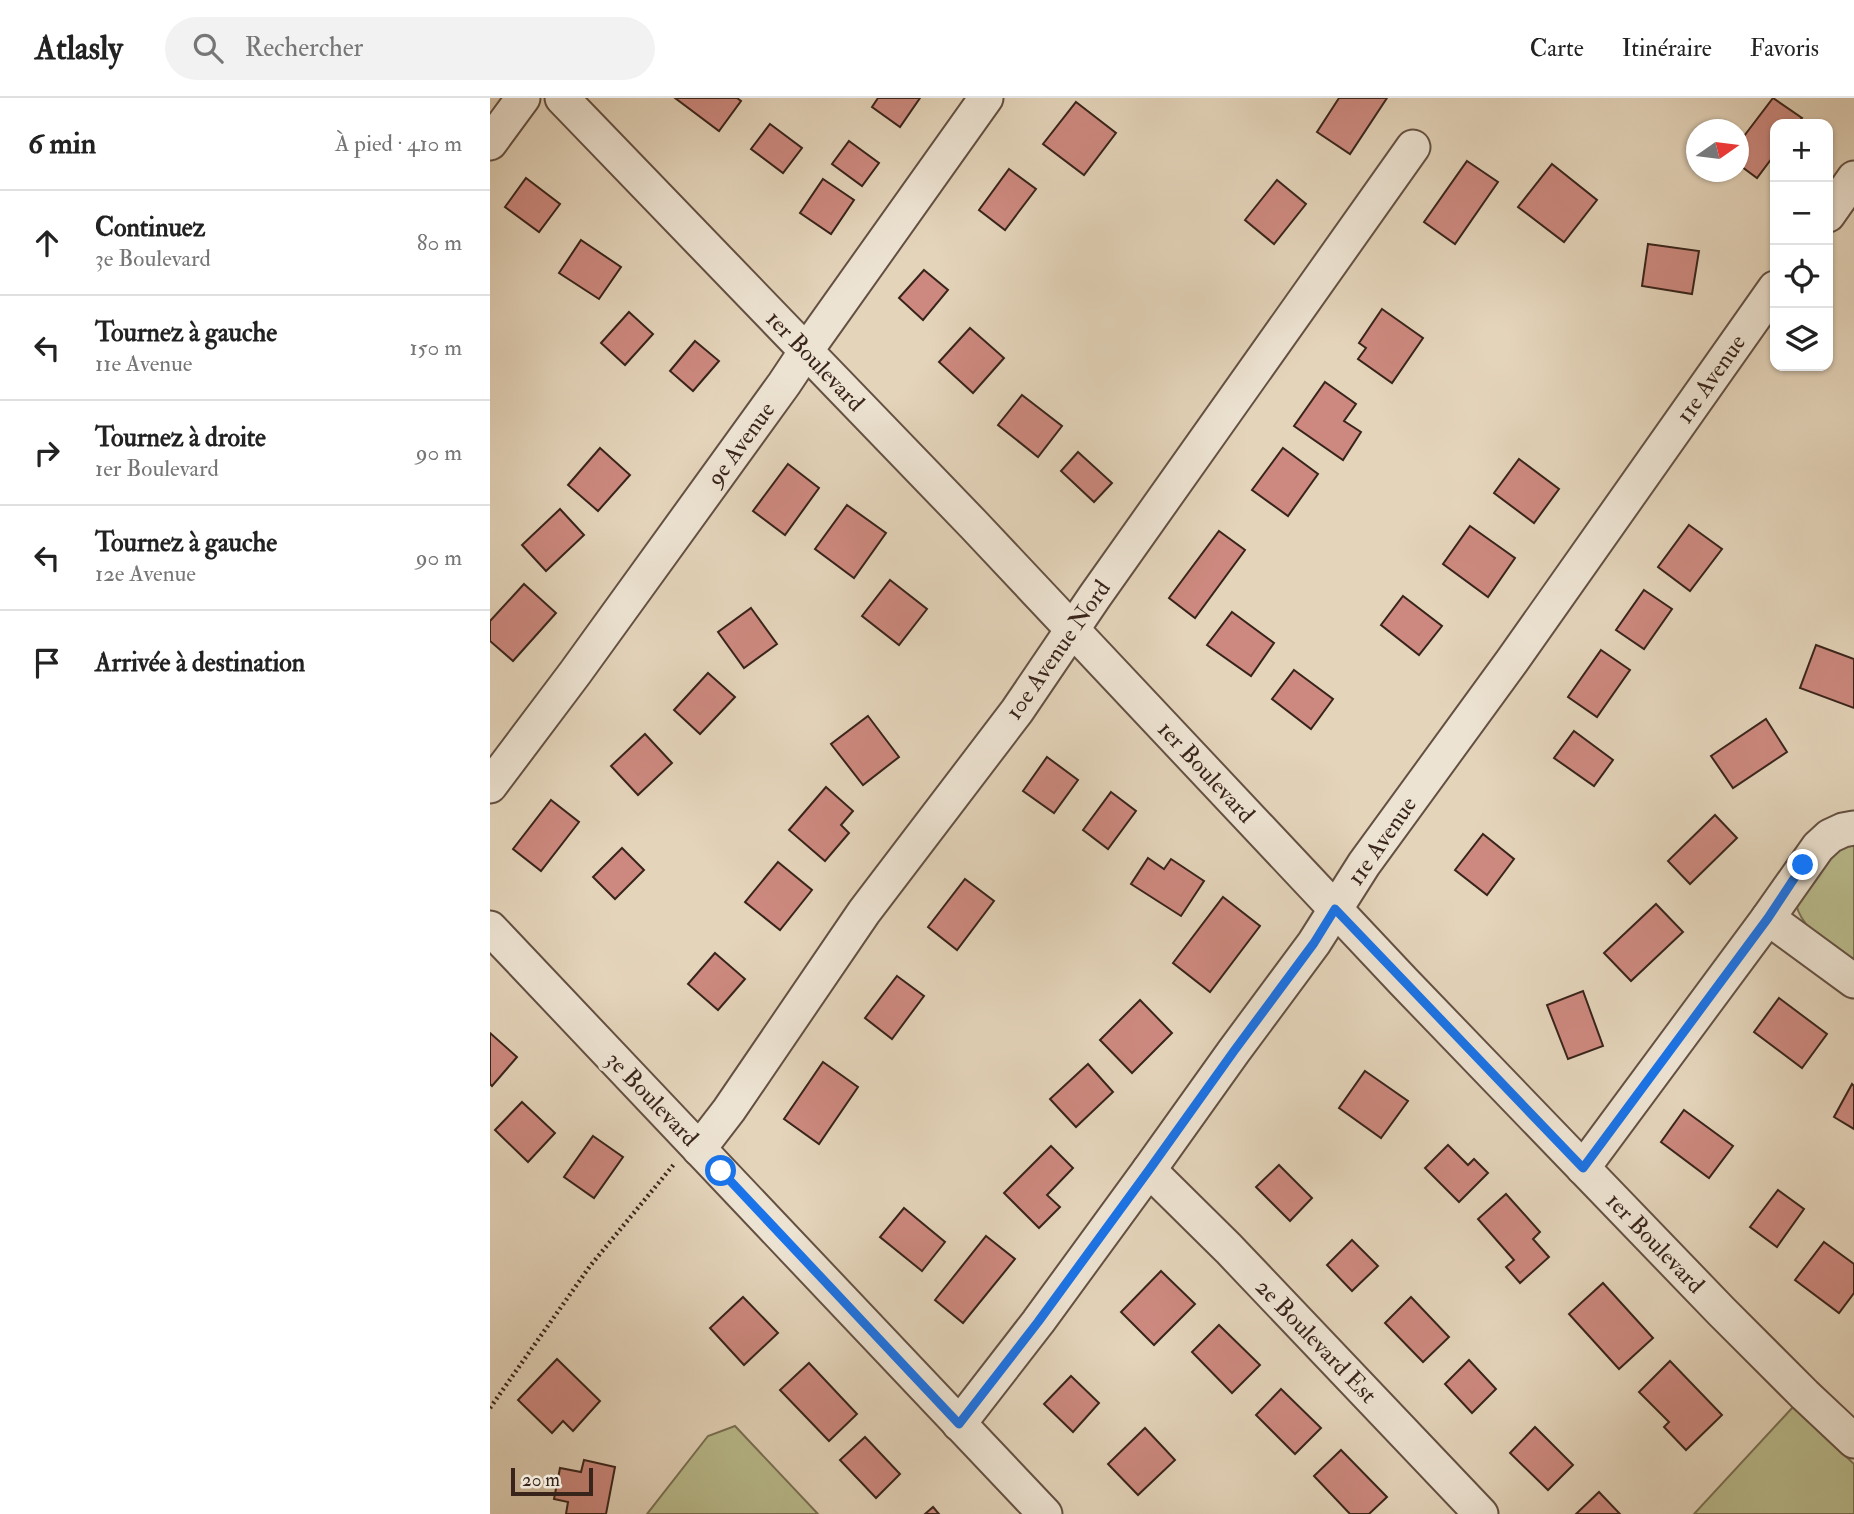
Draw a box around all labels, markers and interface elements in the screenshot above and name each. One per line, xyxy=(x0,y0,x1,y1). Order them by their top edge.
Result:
search box xyxy=(165,17,655,80)
text: Atlasly xyxy=(35,28,123,69)
icon: search xyxy=(189,29,227,67)
text: Rechercher xyxy=(245,32,363,64)
text: Carte xyxy=(1530,33,1584,64)
text: Itinéraire xyxy=(1622,33,1712,64)
text: Favoris xyxy=(1750,33,1819,64)
north arrow xyxy=(1686,119,1749,182)
map controls xyxy=(1770,119,1833,371)
button: + xyxy=(1770,119,1833,182)
text: 6 min xyxy=(28,125,96,162)
text: À pied · 410 m xyxy=(335,129,462,158)
button: − xyxy=(1770,182,1833,245)
text: Continuez xyxy=(95,212,205,244)
icon: ahead xyxy=(28,224,66,262)
text: 80 m xyxy=(417,228,462,257)
text: 3e Boulevard xyxy=(95,244,211,273)
button: locate xyxy=(1770,245,1833,308)
street label: 1er Boulevard xyxy=(759,304,871,418)
button: layers xyxy=(1770,308,1833,371)
text: Tournez à gauche xyxy=(95,317,277,349)
street label: 11e Avenue xyxy=(1669,328,1753,430)
icon: left xyxy=(28,329,66,367)
text: 150 m xyxy=(409,333,462,362)
text: 11e Avenue xyxy=(95,349,192,378)
street label: 9e Avenue xyxy=(699,396,782,494)
text: Tournez à droite xyxy=(95,422,266,454)
icon: right xyxy=(28,434,66,472)
text: 90 m xyxy=(416,438,462,467)
text: 1er Boulevard xyxy=(95,454,219,483)
text: Tournez à gauche xyxy=(95,527,277,559)
icon: left xyxy=(28,539,66,577)
text: 90 m xyxy=(416,543,462,572)
text: 12e Avenue xyxy=(95,559,196,588)
street label: 10e Avenue Nord xyxy=(998,574,1118,726)
icon: arrive xyxy=(28,644,66,682)
text: Arrivée à destination xyxy=(95,647,305,679)
street label: 1er Boulevard xyxy=(1151,714,1261,830)
street label: 11e Avenue xyxy=(1340,790,1424,892)
route end xyxy=(1787,849,1818,880)
street label: 3e Boulevard xyxy=(599,1045,705,1153)
route start xyxy=(705,1155,736,1186)
street label: 1er Boulevard xyxy=(1599,1186,1711,1300)
street label: 2e Boulevard Est xyxy=(1249,1272,1384,1410)
scale bar xyxy=(511,1465,593,1497)
text: 20 m xyxy=(522,1468,560,1492)

